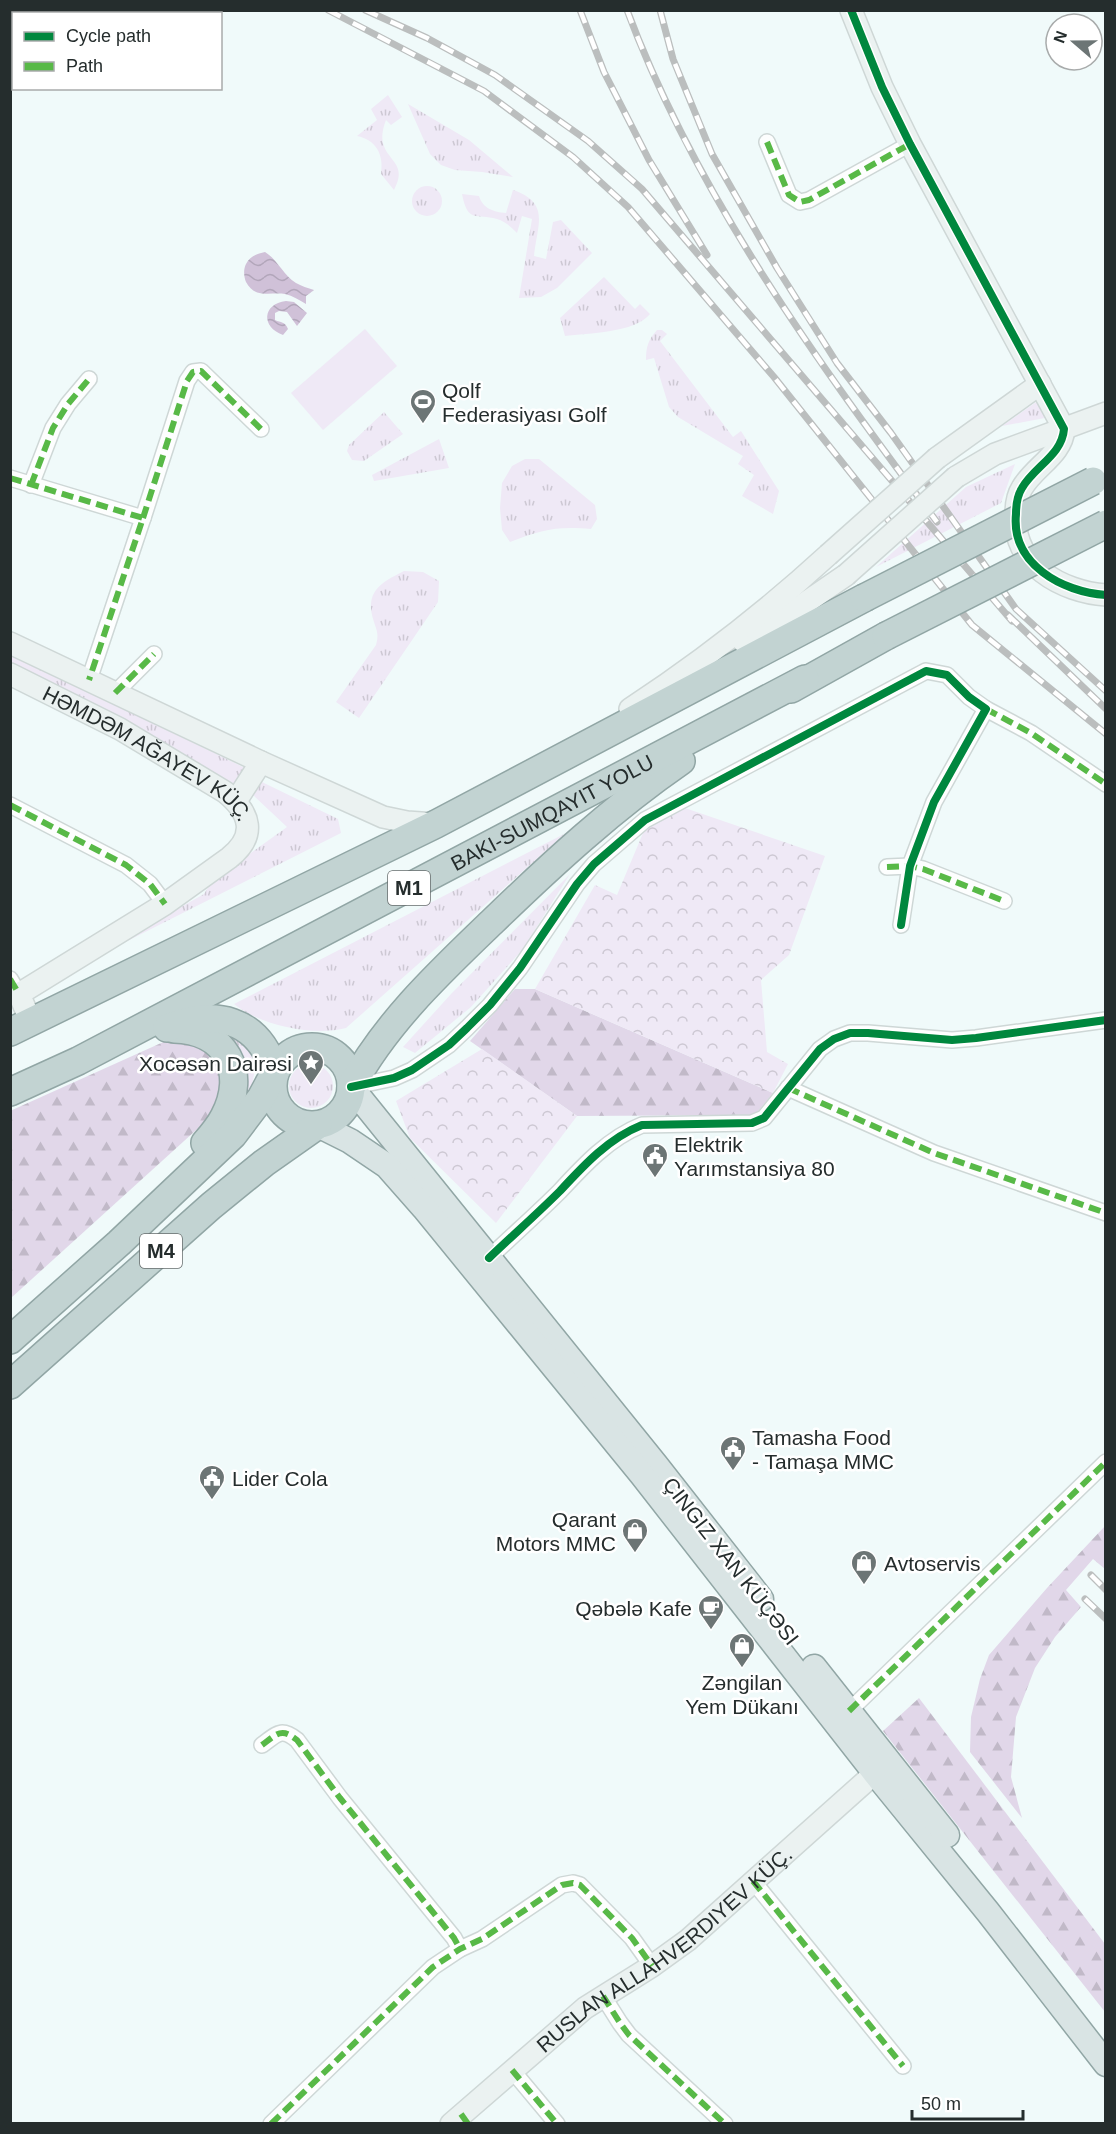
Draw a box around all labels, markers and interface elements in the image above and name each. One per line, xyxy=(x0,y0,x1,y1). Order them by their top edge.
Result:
legend xyxy=(12,12,222,90)
north arrow xyxy=(1044,12,1104,72)
text: Cycle path xyxy=(66,26,151,46)
text: N xyxy=(1050,29,1070,45)
text: Path xyxy=(66,56,103,76)
place label: Qolf Federasiyası Golf xyxy=(442,379,607,426)
sports icon: Qolf Federasiyası Golf xyxy=(408,387,438,425)
street label: HƏMDƏM AĞAYEV KÜÇ. xyxy=(39,681,257,824)
street label: BAKI-SUMQAYIT YOLU xyxy=(447,749,657,875)
road number: M1 xyxy=(388,871,430,905)
place icon: Xocəsən Dairəsi xyxy=(296,1048,326,1086)
place label: Xocəsən Dairəsi xyxy=(139,1052,292,1075)
place label: Elektrik Yarımstansiya 80 xyxy=(674,1133,835,1180)
public building icon: Elektrik Yarımstansiya 80 xyxy=(640,1141,670,1179)
road number: M4 xyxy=(140,1234,182,1268)
place label: Tamasha Food - Tamaşa MMC xyxy=(752,1426,894,1473)
public building icon: Tamasha Food - Tamaşa MMC xyxy=(718,1434,748,1472)
public building icon: Lider Cola xyxy=(197,1463,227,1501)
place label: Lider Cola xyxy=(232,1467,328,1490)
street label: ÇINGIZ XAN KÜÇƏSI xyxy=(659,1473,803,1649)
place label: Qarant Motors MMC xyxy=(496,1508,616,1555)
shop icon: Qarant Motors MMC xyxy=(620,1516,650,1554)
shop icon: Avtoservis xyxy=(849,1548,879,1586)
place label: Avtoservis xyxy=(884,1552,980,1575)
cafe icon: Qəbələ Kafe xyxy=(696,1593,726,1631)
place label: Qəbələ Kafe xyxy=(575,1597,692,1620)
shop icon: Zəngilan Yem Dükanı xyxy=(727,1631,757,1669)
place label: Zəngilan Yem Dükanı xyxy=(685,1671,799,1718)
street label: RUSLAN ALLAHVERDIYEV KÜÇ. xyxy=(532,1842,796,2056)
scale bar xyxy=(912,2083,1023,2121)
text: 50 m xyxy=(921,2094,961,2114)

